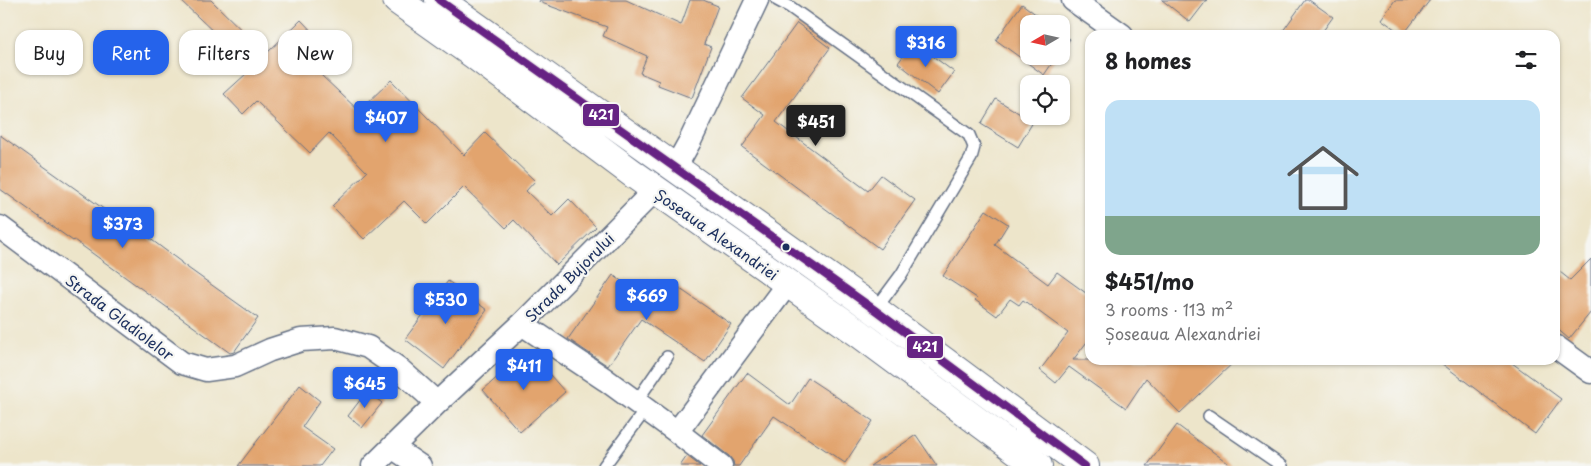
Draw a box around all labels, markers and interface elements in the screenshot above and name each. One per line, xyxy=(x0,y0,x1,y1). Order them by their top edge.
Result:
north arrow xyxy=(1020,15,1070,65)
map controls xyxy=(1020,15,1070,125)
pin: $316 xyxy=(896,26,956,68)
chip: Buy xyxy=(15,30,83,75)
chip: Rent xyxy=(93,30,169,75)
chip: Filters xyxy=(179,30,268,75)
chip: New xyxy=(278,30,352,75)
text: $316 xyxy=(907,30,945,54)
text: 8 homes xyxy=(1105,44,1191,76)
icon: filters xyxy=(1512,46,1540,74)
button: locate xyxy=(1020,75,1070,125)
pin: $407 xyxy=(356,100,416,143)
line badge: 421 xyxy=(582,103,620,127)
text: 421 xyxy=(589,104,614,125)
pin: $451 xyxy=(786,104,846,147)
text: $407 xyxy=(365,105,407,129)
text: $451 xyxy=(797,109,835,133)
icon: home xyxy=(1278,133,1368,223)
street label: Șoseaua Alexandriei xyxy=(651,183,783,285)
pin: $373 xyxy=(93,206,153,249)
text: $373 xyxy=(103,211,143,235)
street label: Strada Bujorului xyxy=(519,227,619,327)
unlabelled marker xyxy=(781,242,791,252)
text: $451/mo xyxy=(1105,265,1194,297)
street label: Strada Gladiolelor xyxy=(61,268,179,366)
pin: $669 xyxy=(617,278,677,321)
pin: $530 xyxy=(416,282,476,325)
text: $669 xyxy=(626,283,668,307)
text: $530 xyxy=(425,287,467,311)
text: 3 rooms · 113 m² xyxy=(1105,297,1233,321)
text: Șoseaua Alexandriei xyxy=(1105,321,1261,345)
line badge: 421 xyxy=(906,335,944,359)
text: 421 xyxy=(913,336,938,357)
pin: $411 xyxy=(494,348,554,391)
text: $411 xyxy=(507,353,541,377)
pin: $645 xyxy=(335,366,395,409)
text: $645 xyxy=(344,371,386,395)

